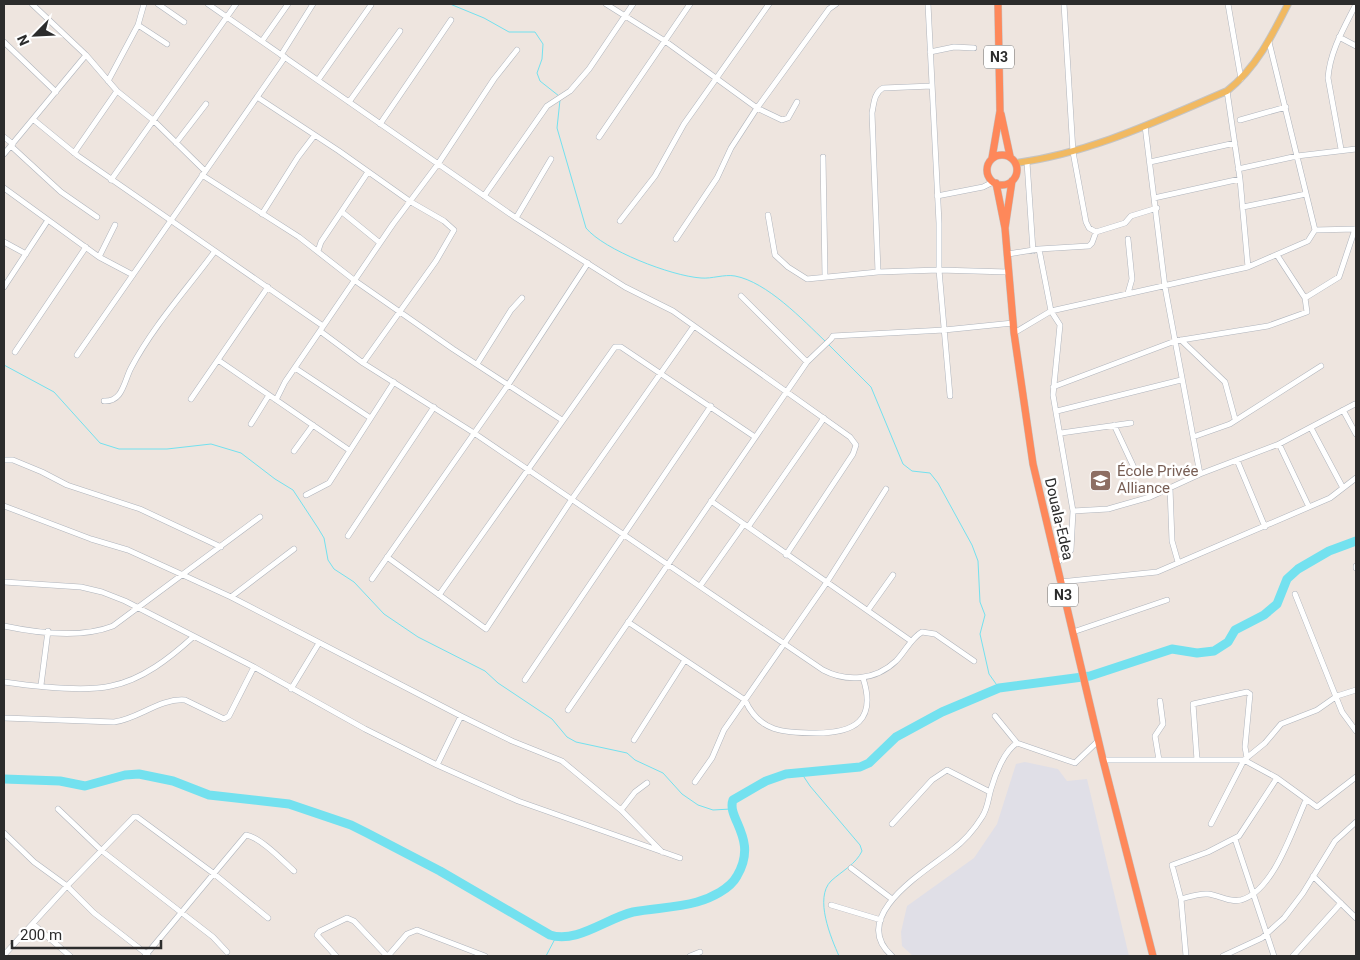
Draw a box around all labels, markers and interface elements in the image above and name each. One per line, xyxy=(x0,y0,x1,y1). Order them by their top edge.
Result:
north arrow xyxy=(10,10,60,60)
text: N xyxy=(14,33,32,48)
road number: N3 xyxy=(984,46,1014,68)
place label: École Privée Alliance xyxy=(1117,462,1198,497)
school or university icon: École Privée Alliance xyxy=(1089,468,1113,492)
street label: Douala-Edea xyxy=(1041,476,1077,562)
road number: N3 xyxy=(1048,584,1078,606)
scale bar xyxy=(12,918,161,950)
text: 200 m xyxy=(20,926,62,944)

